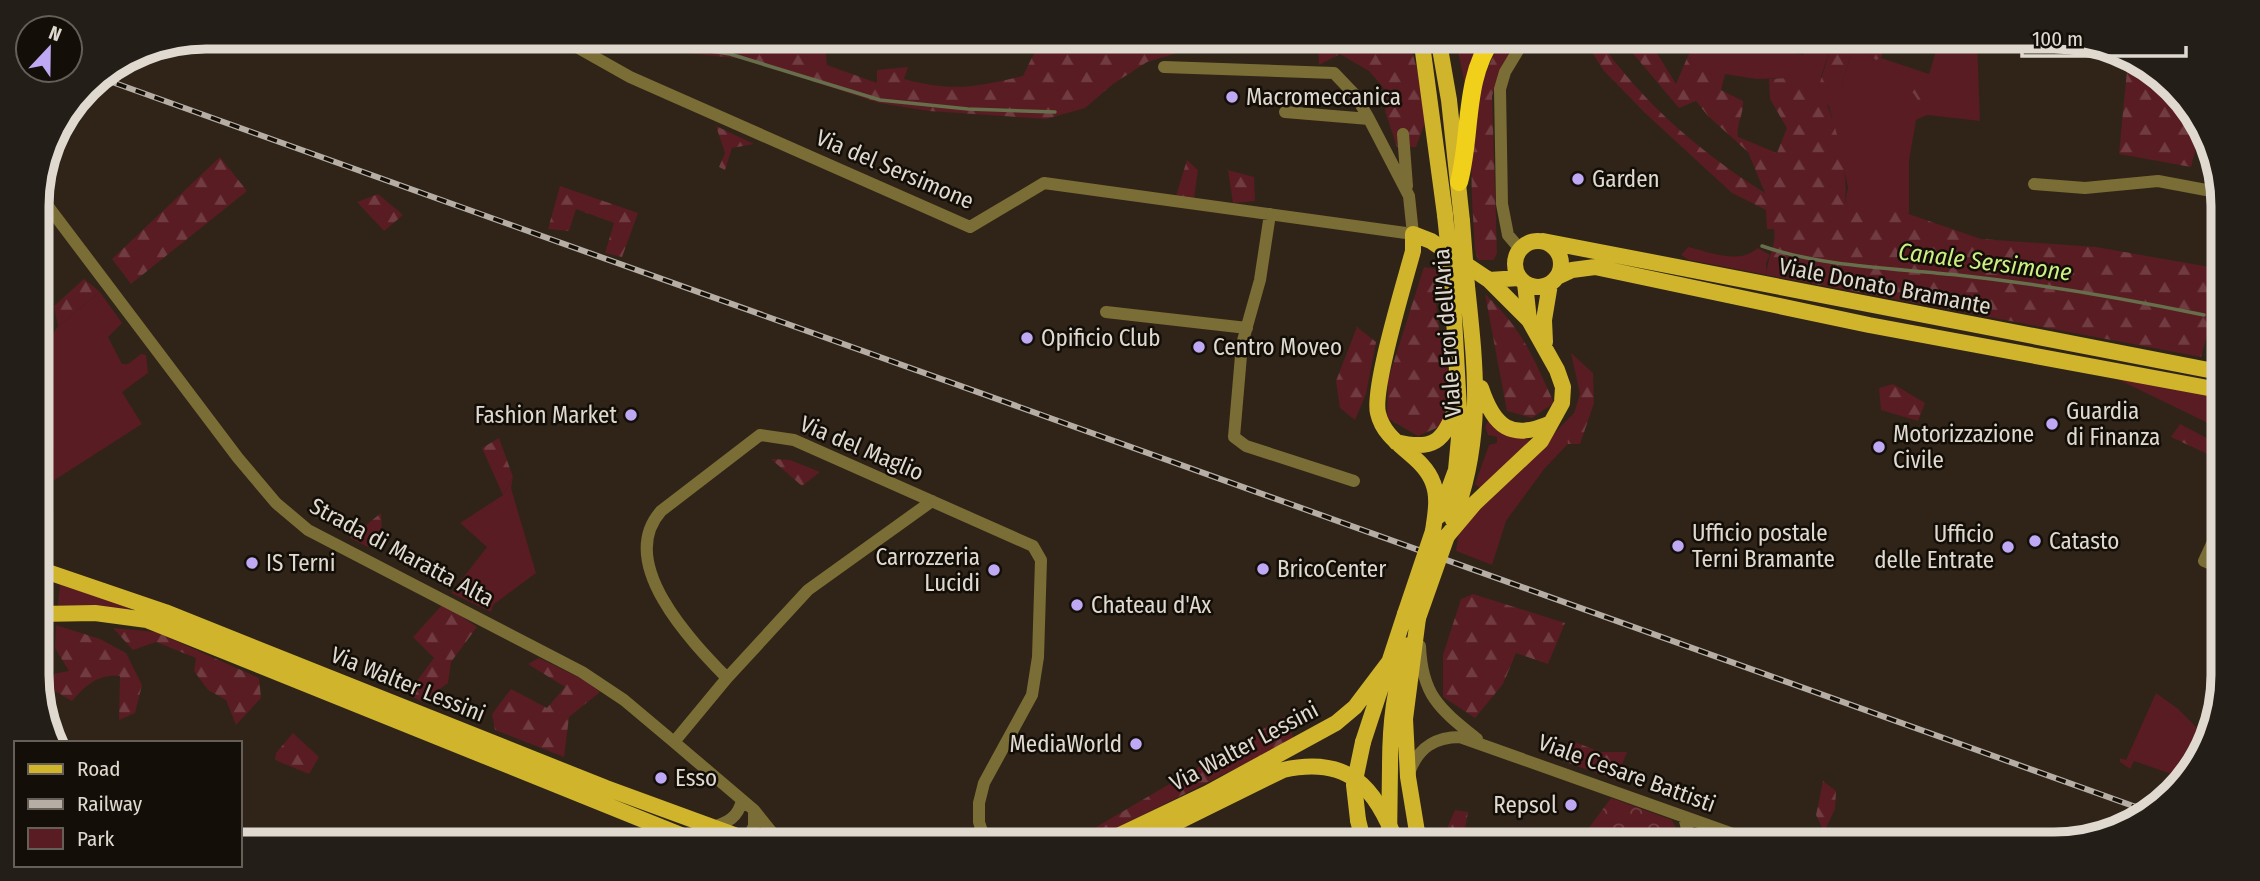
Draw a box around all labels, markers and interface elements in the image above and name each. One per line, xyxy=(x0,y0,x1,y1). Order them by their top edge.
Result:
north arrow xyxy=(14,14,84,84)
scale bar xyxy=(2022,14,2186,58)
text: N xyxy=(46,21,65,46)
text: 100 m xyxy=(2032,26,2083,52)
place label: Macromeccanica xyxy=(1246,83,1401,111)
marker: Macromeccanica xyxy=(1224,89,1240,105)
street label: Via del Sersimone xyxy=(812,123,978,215)
place label: Garden xyxy=(1592,165,1660,193)
marker: Garden xyxy=(1570,171,1586,187)
water label: Canale Sersimone xyxy=(1897,237,2073,287)
street label: Viale Eroi dell'Aria xyxy=(1427,248,1467,418)
street label: Viale Donato Bramante xyxy=(1777,252,1993,320)
place label: Opificio Club xyxy=(1041,324,1160,352)
marker: Opificio Club xyxy=(1019,330,1035,346)
place label: Centro Moveo xyxy=(1213,333,1342,361)
marker: Centro Moveo xyxy=(1191,339,1207,355)
place label: Guardia di Finanza xyxy=(2066,397,2160,451)
place label: Fashion Market xyxy=(475,401,617,429)
marker: Fashion Market xyxy=(623,407,639,423)
street label: Via del Maglio xyxy=(796,409,928,487)
marker: Guardia di Finanza xyxy=(2044,416,2060,432)
place label: Motorizzazione Civile xyxy=(1893,420,2034,474)
marker: Motorizzazione Civile xyxy=(1871,439,1887,455)
street label: Strada di Maratta Alta xyxy=(305,492,499,612)
place label: Ufficio postale Terni Bramante xyxy=(1692,519,1835,573)
place label: Ufficio delle Entrate xyxy=(1874,520,1994,574)
place label: Catasto xyxy=(2049,527,2119,555)
marker: Catasto xyxy=(2027,533,2043,549)
marker: Ufficio postale Terni Bramante xyxy=(1670,538,1686,554)
marker: Ufficio delle Entrate xyxy=(2000,539,2016,555)
place label: Carrozzeria Lucidi xyxy=(875,543,980,597)
place label: IS Terni xyxy=(266,549,336,577)
marker: IS Terni xyxy=(244,555,260,571)
place label: BricoCenter xyxy=(1277,555,1386,583)
marker: BricoCenter xyxy=(1255,561,1271,577)
marker: Carrozzeria Lucidi xyxy=(986,562,1002,578)
place label: Chateau d'Ax xyxy=(1091,591,1211,619)
marker: Chateau d'Ax xyxy=(1069,597,1085,613)
street label: Via Walter Lessini xyxy=(327,640,489,728)
street label: Via Walter Lessini xyxy=(1165,695,1323,797)
street label: Viale Cesare Battisti xyxy=(1534,728,1720,818)
place label: MediaWorld xyxy=(1009,730,1122,758)
marker: MediaWorld xyxy=(1128,736,1144,752)
legend xyxy=(14,741,242,867)
text: Road xyxy=(77,756,121,782)
place label: Esso xyxy=(675,764,717,792)
marker: Esso xyxy=(653,770,669,786)
text: Railway xyxy=(77,791,143,817)
place label: Repsol xyxy=(1493,791,1557,819)
marker: Repsol xyxy=(1563,797,1579,813)
text: Park xyxy=(77,826,115,852)

